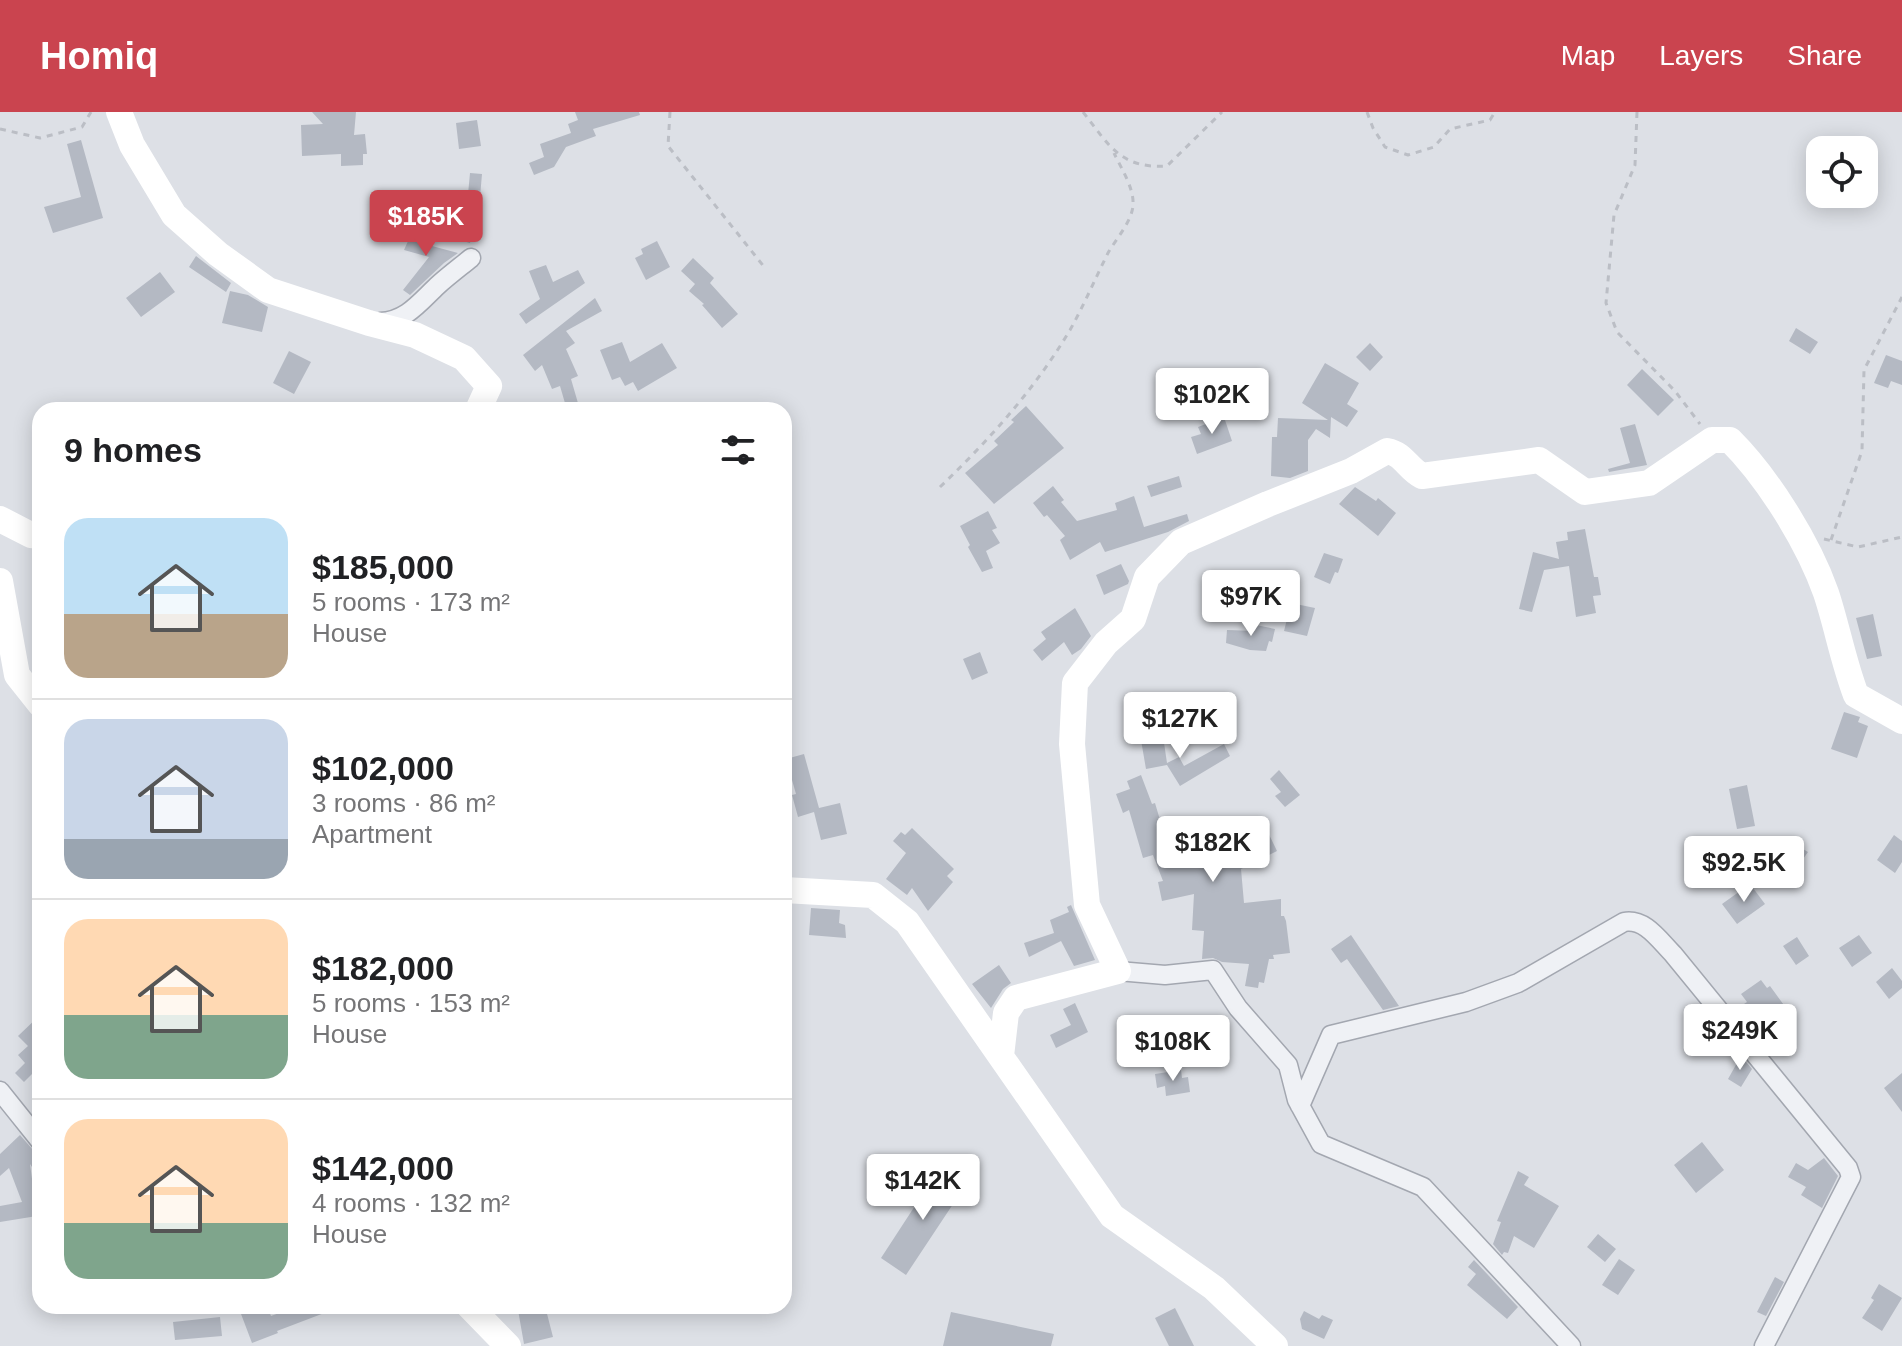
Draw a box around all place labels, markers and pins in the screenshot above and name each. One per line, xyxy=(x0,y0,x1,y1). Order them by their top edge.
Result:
pin: $185K xyxy=(370,190,482,258)
pin: $102K xyxy=(1156,368,1268,436)
pin: $97K xyxy=(1204,570,1298,638)
pin: $127K xyxy=(1124,692,1236,760)
pin: $182K xyxy=(1157,816,1269,884)
pin: $92.5K xyxy=(1679,836,1809,904)
pin: $249K xyxy=(1684,1004,1796,1072)
pin: $108K xyxy=(1117,1015,1229,1083)
pin: $142K xyxy=(867,1154,979,1222)

